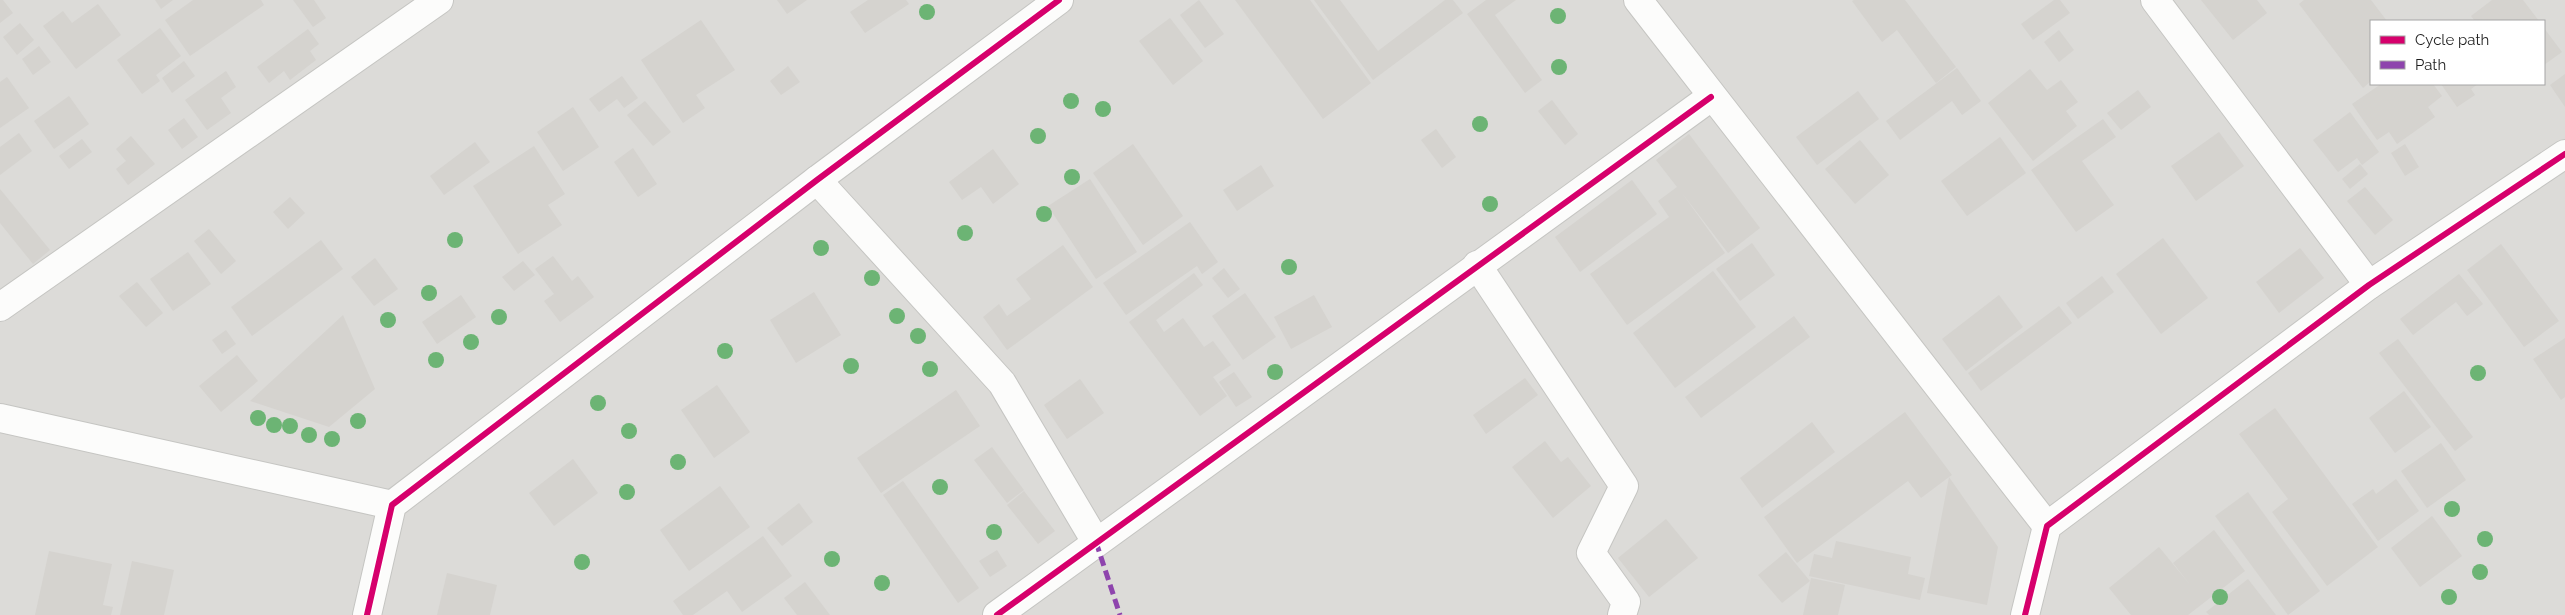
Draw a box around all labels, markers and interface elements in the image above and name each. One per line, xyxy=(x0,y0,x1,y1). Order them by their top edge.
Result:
legend xyxy=(2370,20,2545,85)
text: Cycle path xyxy=(2415,31,2489,49)
text: Path xyxy=(2415,56,2446,74)

